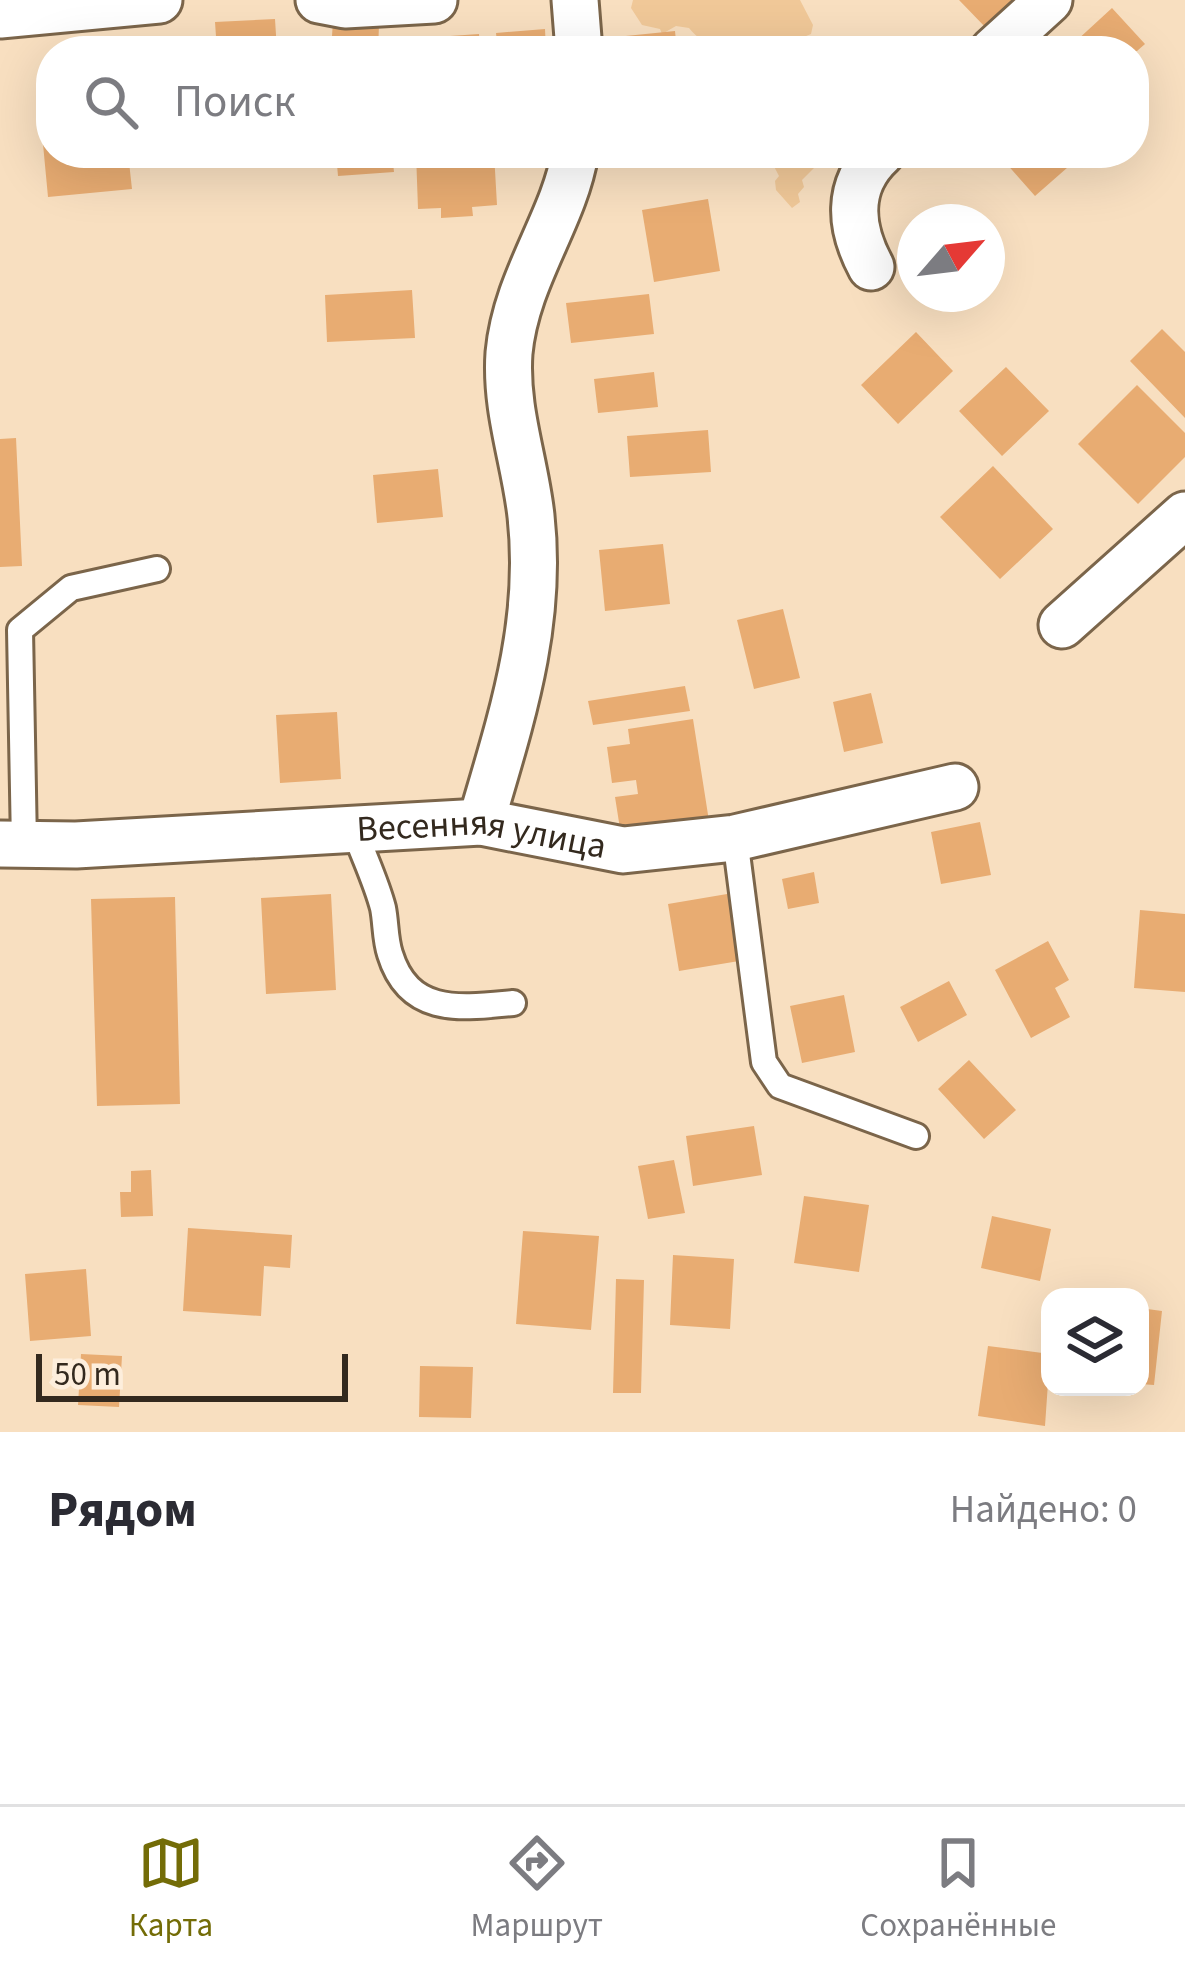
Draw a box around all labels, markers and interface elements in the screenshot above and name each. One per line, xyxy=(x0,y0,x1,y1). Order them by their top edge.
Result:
search box xyxy=(36,36,1149,168)
icon: search xyxy=(78,69,144,135)
text: Поиск xyxy=(174,70,296,134)
north arrow xyxy=(897,204,1005,312)
street label: Весенняя улица xyxy=(355,796,611,872)
map controls xyxy=(1041,1288,1149,1396)
button: layers xyxy=(1041,1288,1149,1396)
scale bar xyxy=(36,1348,348,1401)
text: 50 m xyxy=(54,1351,121,1398)
text: Рядом xyxy=(48,1474,197,1546)
text: Найдено: 0 xyxy=(950,1482,1137,1538)
tab: Карта xyxy=(129,1830,213,1949)
tab: Маршрут xyxy=(471,1830,603,1949)
tab: Сохранённые xyxy=(860,1830,1056,1949)

